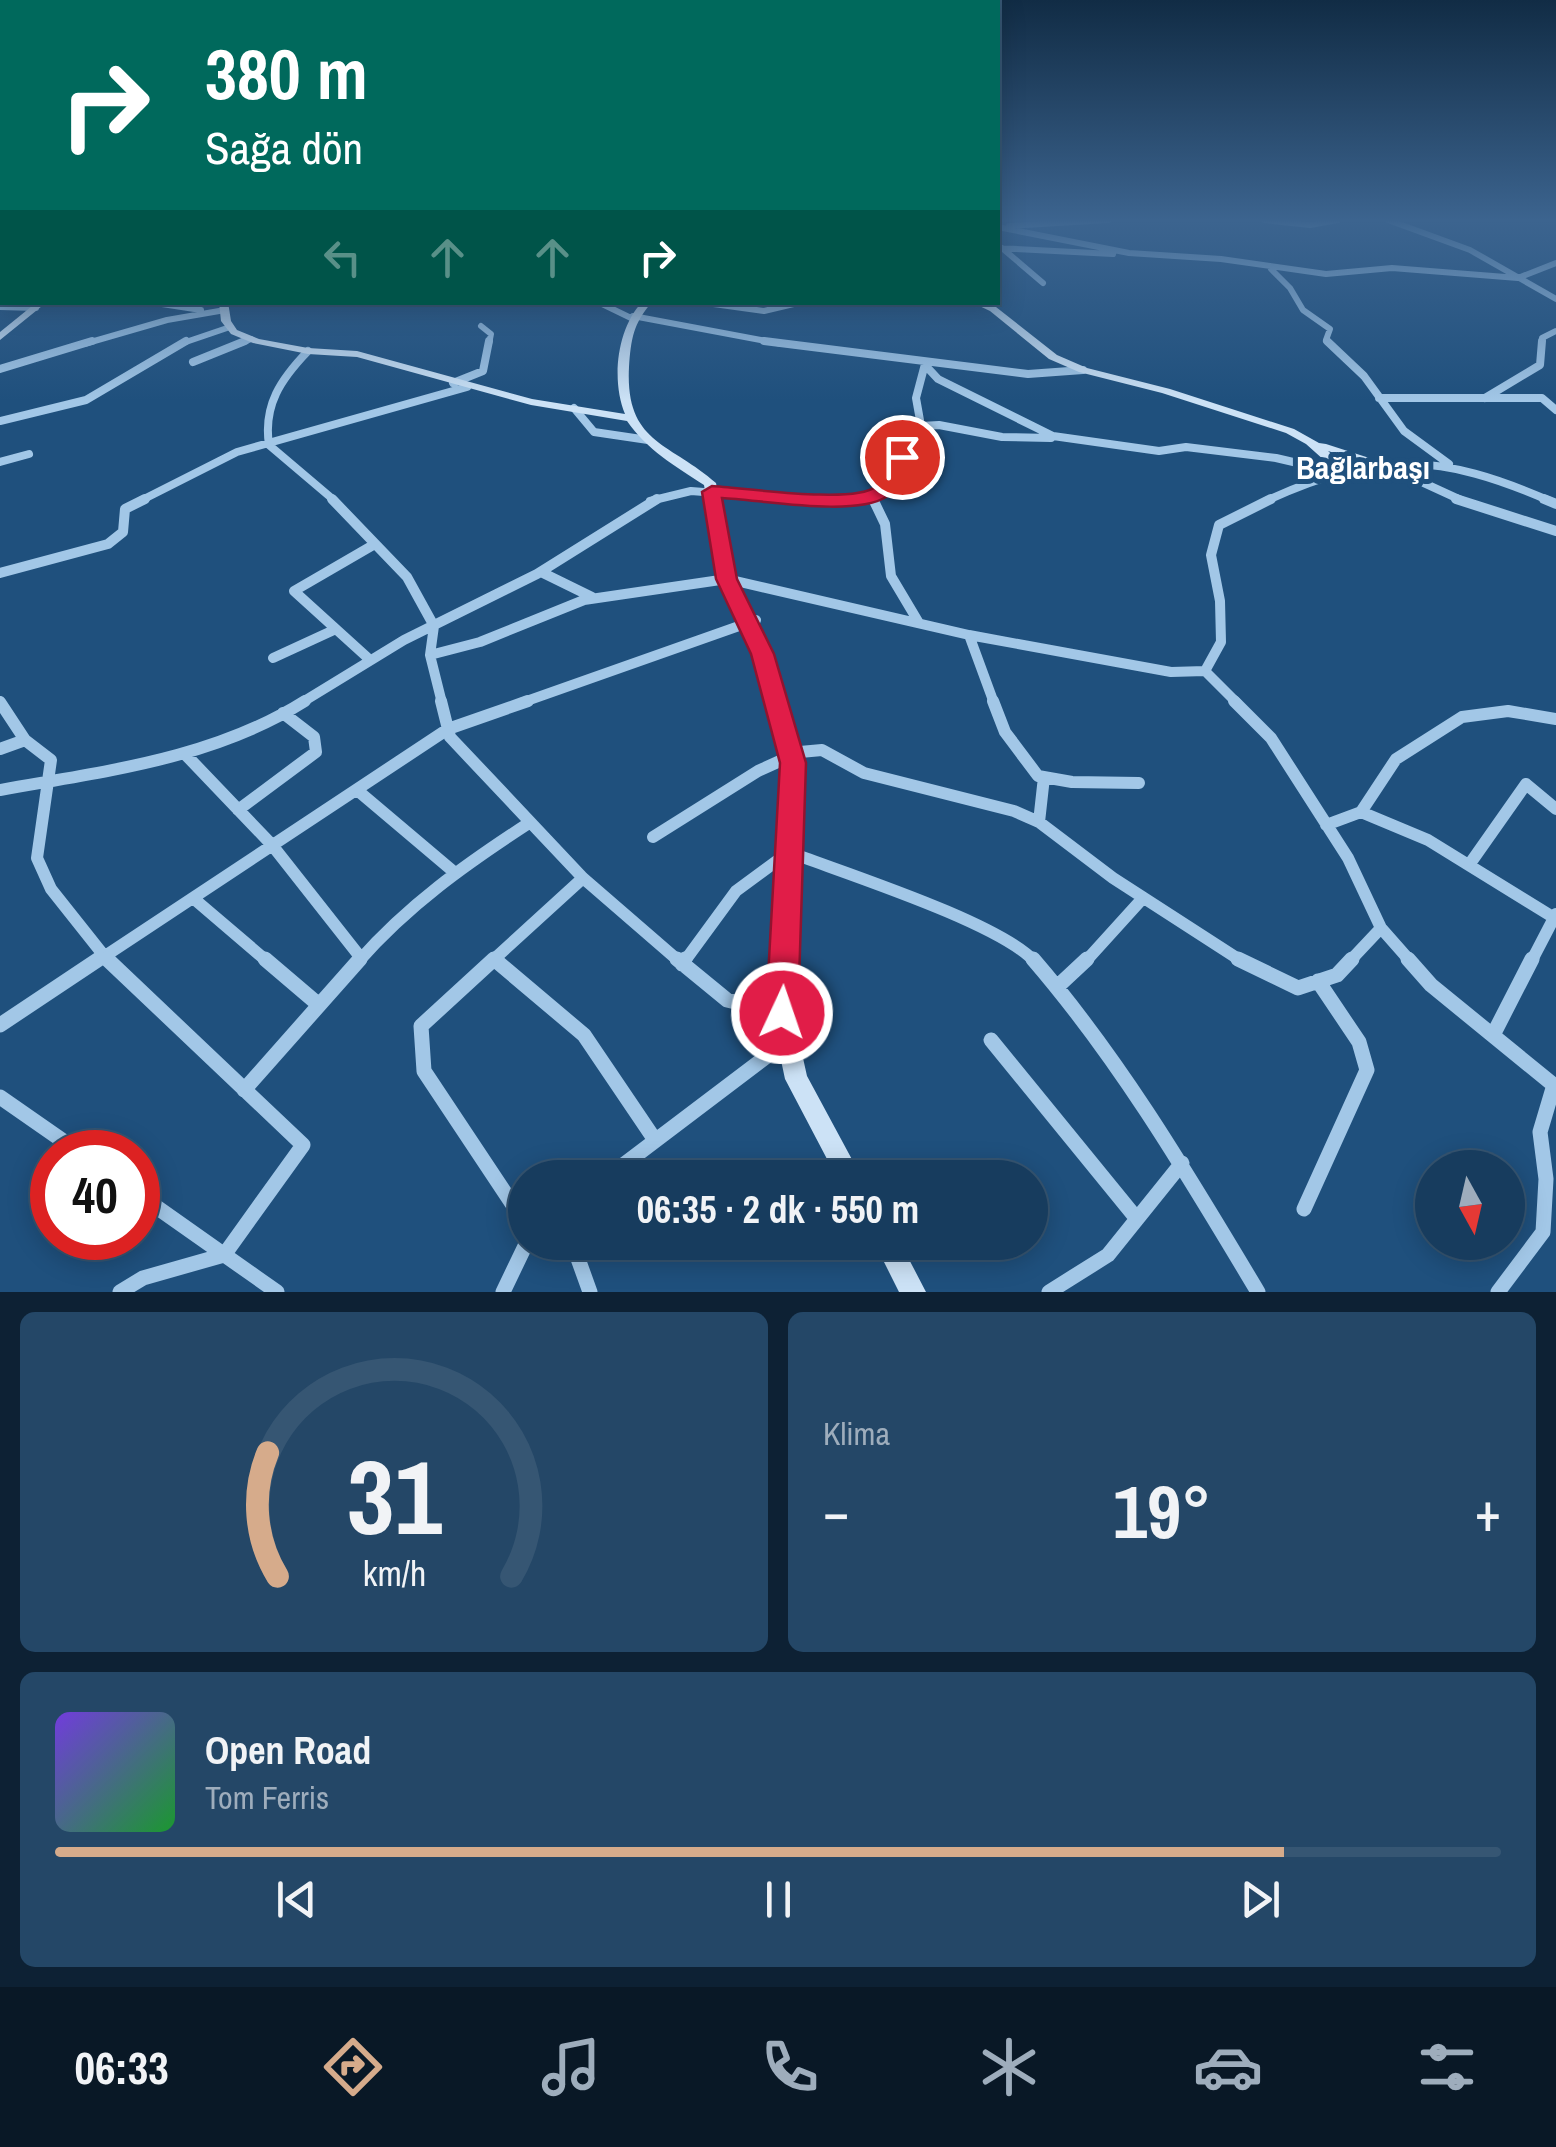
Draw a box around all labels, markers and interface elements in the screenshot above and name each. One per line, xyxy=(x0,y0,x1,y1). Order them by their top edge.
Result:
text: 380 m xyxy=(205,27,368,121)
icon: right xyxy=(40,40,170,170)
text: Sağa dön xyxy=(205,117,363,178)
icon: left xyxy=(315,230,370,285)
icon: ahead xyxy=(420,230,475,285)
icon: ahead xyxy=(525,230,580,285)
icon: right xyxy=(630,230,685,285)
pin xyxy=(860,415,945,500)
icon: arrive xyxy=(875,430,930,485)
district label: Bağlarbaşı xyxy=(1296,446,1430,489)
position arrow xyxy=(730,961,834,1065)
speed limit sign: 40 xyxy=(30,1130,160,1260)
north arrow xyxy=(1415,1150,1525,1260)
map controls xyxy=(1415,1150,1525,1260)
text: 06:35 · 2 dk · 550 m xyxy=(637,1184,919,1235)
text: Klima xyxy=(823,1412,890,1455)
text: 31 xyxy=(347,1426,442,1566)
text: 19° xyxy=(1113,1460,1211,1561)
text: − xyxy=(823,1474,849,1548)
text: + xyxy=(1475,1474,1501,1548)
text: km/h xyxy=(362,1549,426,1597)
text: Open Road xyxy=(205,1725,371,1776)
text: Tom Ferris xyxy=(205,1776,329,1819)
icon: previous xyxy=(269,1872,324,1927)
icon: pause xyxy=(751,1872,806,1927)
icon: next xyxy=(1233,1872,1288,1927)
icon: directions xyxy=(318,2032,388,2102)
icon: music xyxy=(536,2032,606,2102)
icon: phone xyxy=(755,2032,825,2102)
icon: climate xyxy=(974,2032,1044,2102)
icon: car xyxy=(1193,2032,1263,2102)
icon: filters xyxy=(1412,2032,1482,2102)
text: 06:33 xyxy=(74,2037,169,2098)

